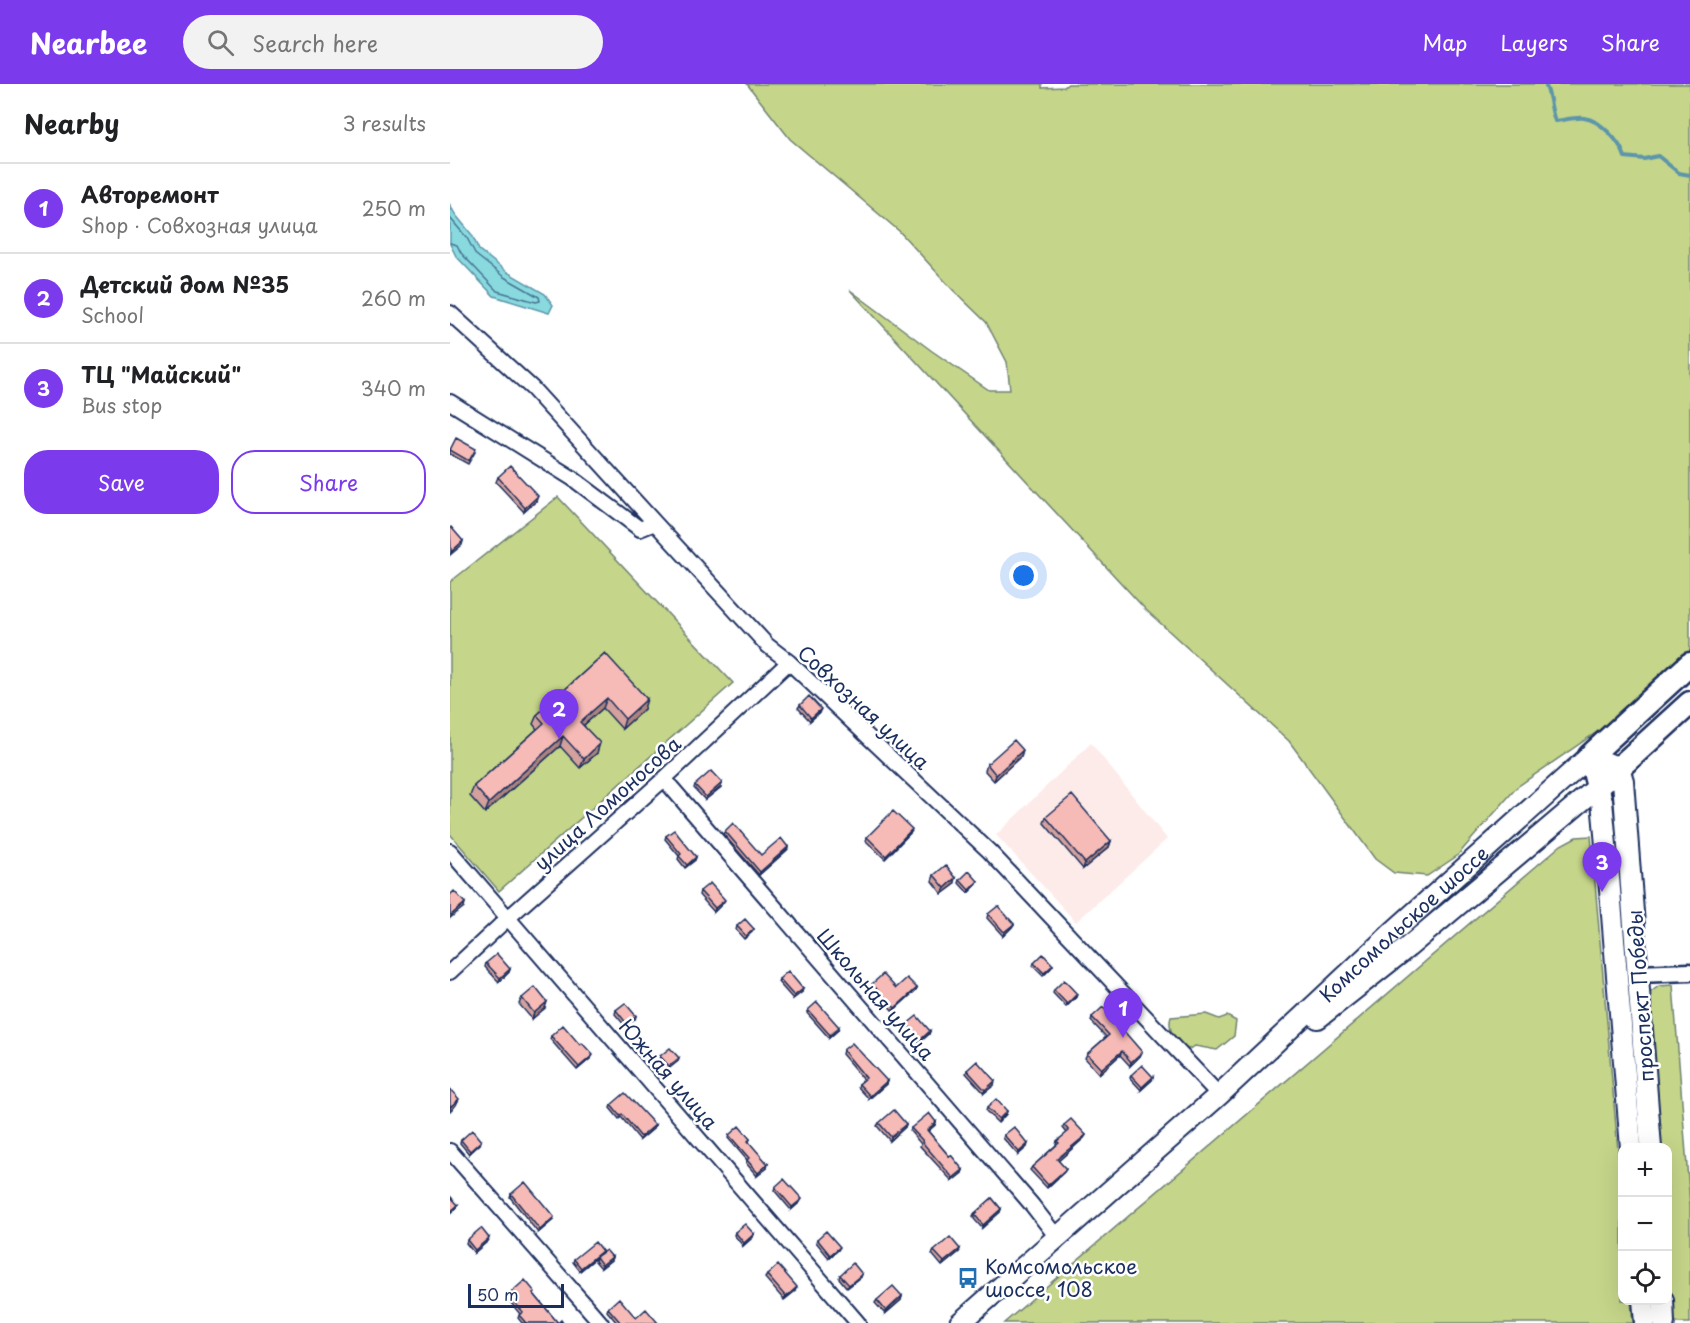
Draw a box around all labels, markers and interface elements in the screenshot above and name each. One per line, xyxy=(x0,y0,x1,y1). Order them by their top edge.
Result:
search box xyxy=(183,15,603,69)
text: Nearbee xyxy=(30,21,147,64)
icon: search xyxy=(204,26,237,59)
text: Search here xyxy=(252,26,378,59)
text: Map xyxy=(1423,26,1467,58)
text: Layers xyxy=(1500,26,1568,58)
text: Share xyxy=(1601,26,1660,58)
text: Nearby xyxy=(24,104,119,143)
text: 3 results xyxy=(343,108,426,138)
text: Авторемонт xyxy=(81,177,219,210)
text: 1 xyxy=(39,193,48,223)
text: 250 m xyxy=(362,193,426,223)
text: Shop · Совхозная улица xyxy=(81,210,317,240)
text: Детский дом №35 xyxy=(81,267,289,300)
text: 2 xyxy=(36,283,51,313)
text: 260 m xyxy=(361,283,426,313)
text: School xyxy=(81,300,144,330)
text: ТЦ "Майский" xyxy=(81,357,241,390)
text: 3 xyxy=(37,373,50,403)
text: 340 m xyxy=(361,373,426,403)
text: Bus stop xyxy=(81,390,162,420)
button: Save xyxy=(24,450,219,514)
button: Share xyxy=(231,450,426,514)
your location xyxy=(1009,561,1038,590)
street label: Совхозная улица xyxy=(791,638,937,776)
pin: 2 xyxy=(540,690,578,739)
street label: улица Ломоносова xyxy=(527,728,687,877)
street label: Комсомольское шоссе xyxy=(1312,839,1495,1009)
pin: 3 xyxy=(1582,842,1622,892)
street label: проспект Победы xyxy=(1619,909,1661,1083)
street label: Школьная улица xyxy=(810,921,942,1067)
pin: 1 xyxy=(1104,988,1142,1038)
street label: Южная улица xyxy=(613,1012,726,1136)
map controls xyxy=(1618,1143,1672,1305)
button: + xyxy=(1618,1143,1672,1197)
button: − xyxy=(1618,1197,1672,1251)
place label: Комсомольское шоссе, 108 xyxy=(985,1251,1137,1304)
button: locate xyxy=(1618,1251,1672,1305)
bus stop icon: Комсомольское шоссе, 108 xyxy=(956,1266,980,1290)
scale bar xyxy=(468,1281,564,1308)
text: 50 m xyxy=(477,1282,518,1306)

